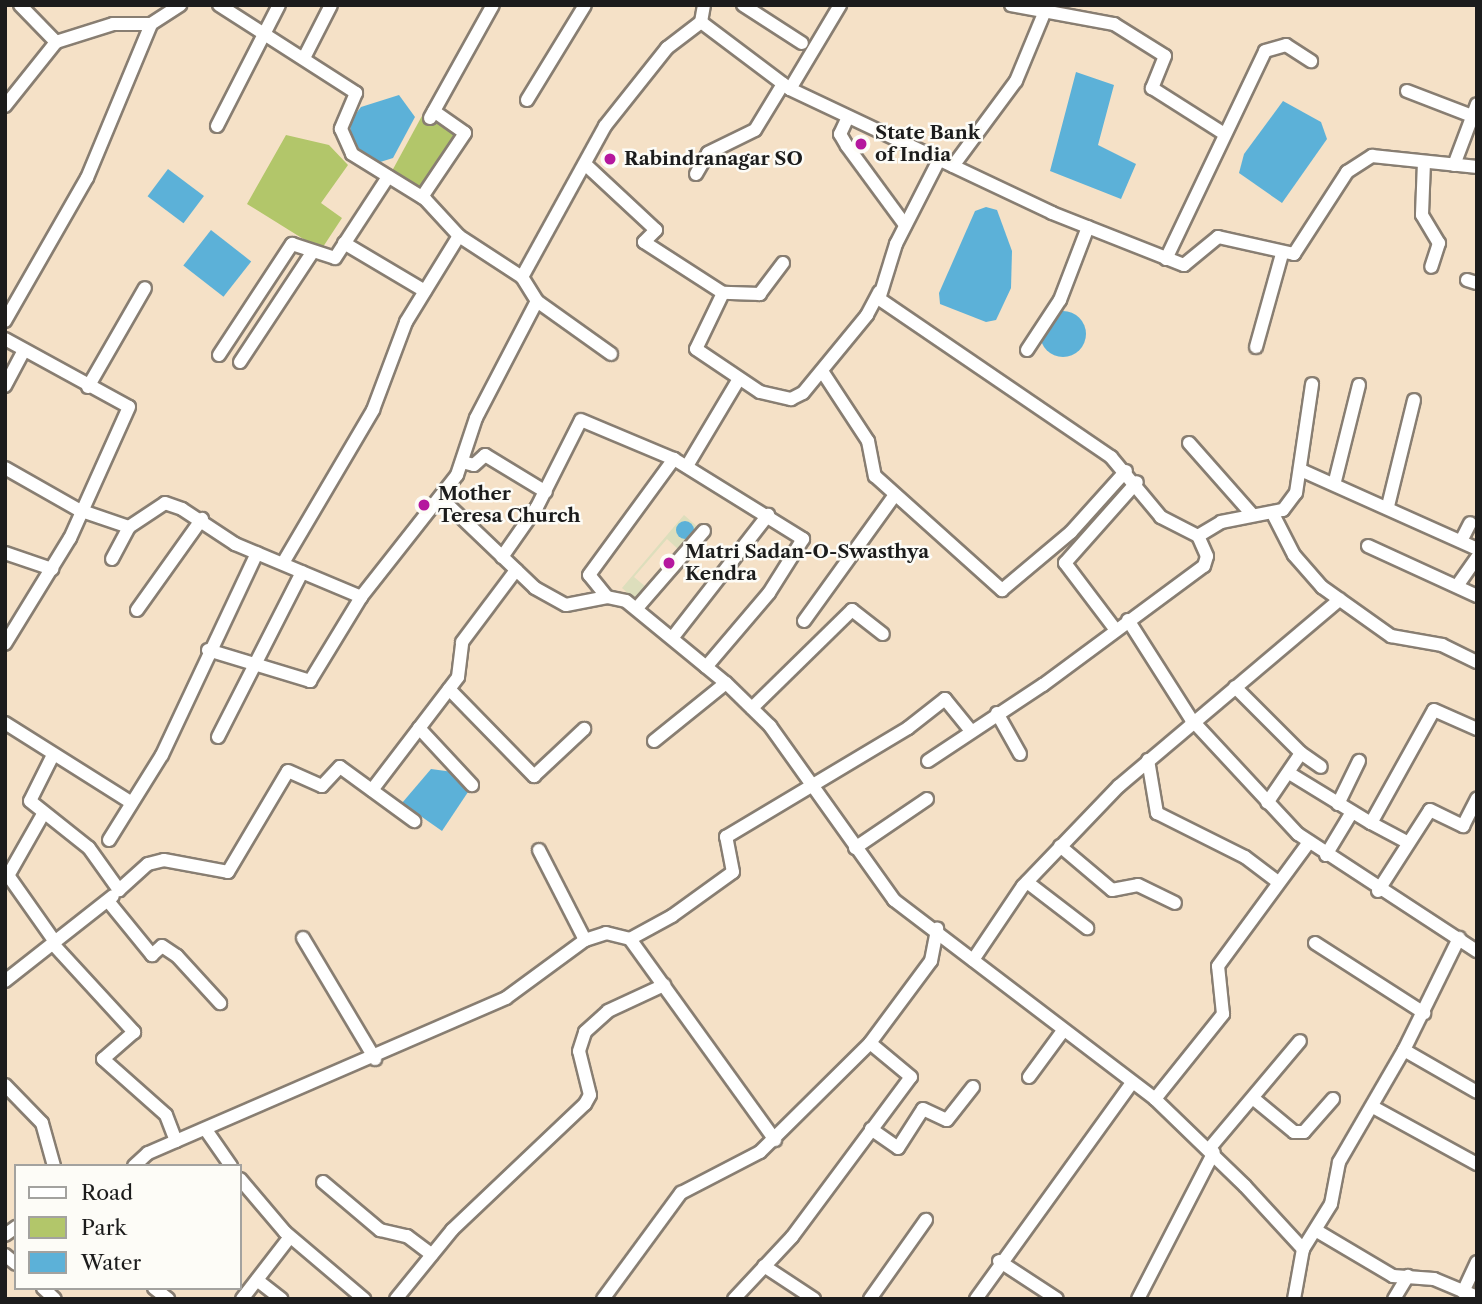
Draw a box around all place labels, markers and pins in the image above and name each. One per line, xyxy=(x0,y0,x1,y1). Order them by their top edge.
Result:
place label: State Bank of India xyxy=(875,122,980,166)
marker: State Bank of India xyxy=(853,136,869,152)
place label: Rabindranagar SO xyxy=(624,148,803,170)
marker: Rabindranagar SO xyxy=(602,151,618,167)
place label: Mother Teresa Church xyxy=(438,483,581,527)
marker: Mother Teresa Church xyxy=(416,497,432,513)
place label: Matri Sadan-O-Swasthya Kendra xyxy=(685,541,929,585)
marker: Matri Sadan-O-Swasthya Kendra xyxy=(659,553,679,573)

